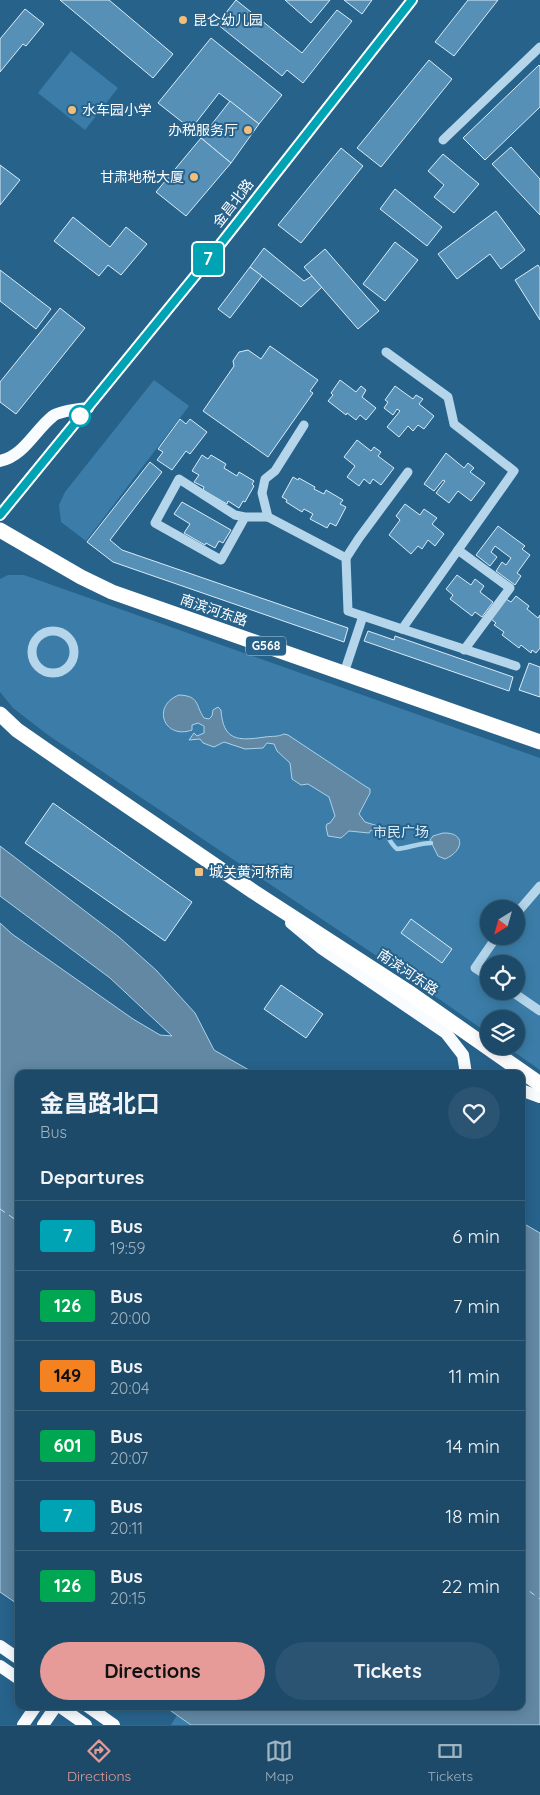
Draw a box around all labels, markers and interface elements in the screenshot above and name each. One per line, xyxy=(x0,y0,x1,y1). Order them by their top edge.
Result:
place label: 昆仑幼儿园 xyxy=(193,11,263,29)
marker: 昆仑幼儿园 xyxy=(177,14,189,26)
place label: 水车园小学 xyxy=(82,101,152,119)
marker: 水车园小学 xyxy=(66,104,78,116)
place label: 办税服务厅 xyxy=(168,121,238,139)
marker: 办税服务厅 xyxy=(242,124,254,136)
place label: 甘肃地税大厦 xyxy=(100,168,184,186)
marker: 甘肃地税大厦 xyxy=(188,171,200,183)
street label: 金昌北路 xyxy=(209,175,257,231)
line badge: 7 xyxy=(192,243,224,275)
text: 7 xyxy=(203,247,213,270)
unlabelled marker xyxy=(69,405,91,427)
street label: 南滨河东路 xyxy=(178,590,250,630)
road number: G568 xyxy=(246,636,286,656)
park label: 市民广场 xyxy=(373,823,429,841)
place label: 城关黄河桥南 xyxy=(209,863,293,881)
marker: 城关黄河桥南 xyxy=(193,866,205,878)
north arrow xyxy=(480,900,525,945)
map controls xyxy=(480,900,525,1055)
street label: 南滨河东路 xyxy=(374,945,442,999)
button: locate xyxy=(480,955,525,1000)
button: layers xyxy=(480,1010,525,1055)
button: heart xyxy=(448,1087,500,1139)
text: 金昌路北口 xyxy=(40,1088,160,1118)
text: Bus xyxy=(40,1122,67,1142)
text: Departures xyxy=(40,1165,144,1189)
text: Bus xyxy=(110,1214,143,1238)
text: 7 xyxy=(63,1224,72,1247)
text: 6 min xyxy=(452,1224,500,1248)
text: 19:59 xyxy=(110,1238,146,1258)
text: Bus xyxy=(110,1284,143,1308)
text: 126 xyxy=(54,1294,81,1317)
text: 7 min xyxy=(453,1294,500,1318)
text: 20:00 xyxy=(110,1308,150,1328)
text: Bus xyxy=(110,1354,143,1378)
text: 149 xyxy=(54,1364,81,1387)
text: 11 min xyxy=(448,1364,500,1388)
text: 20:04 xyxy=(110,1378,149,1398)
text: Bus xyxy=(110,1424,143,1448)
text: 601 xyxy=(53,1434,82,1457)
text: 14 min xyxy=(446,1434,500,1458)
text: 20:07 xyxy=(110,1448,148,1468)
text: Bus xyxy=(110,1494,143,1518)
text: 7 xyxy=(63,1504,72,1527)
text: 18 min xyxy=(445,1504,500,1528)
text: 20:11 xyxy=(110,1518,143,1538)
text: Bus xyxy=(110,1564,143,1588)
text: 126 xyxy=(54,1574,81,1597)
text: 22 min xyxy=(441,1574,500,1598)
text: 20:15 xyxy=(110,1588,146,1608)
button: Directions xyxy=(40,1642,265,1700)
button: Tickets xyxy=(275,1642,500,1700)
tab: Directions xyxy=(67,1737,131,1785)
tab: Map xyxy=(265,1737,294,1785)
tab: Tickets xyxy=(428,1737,473,1785)

